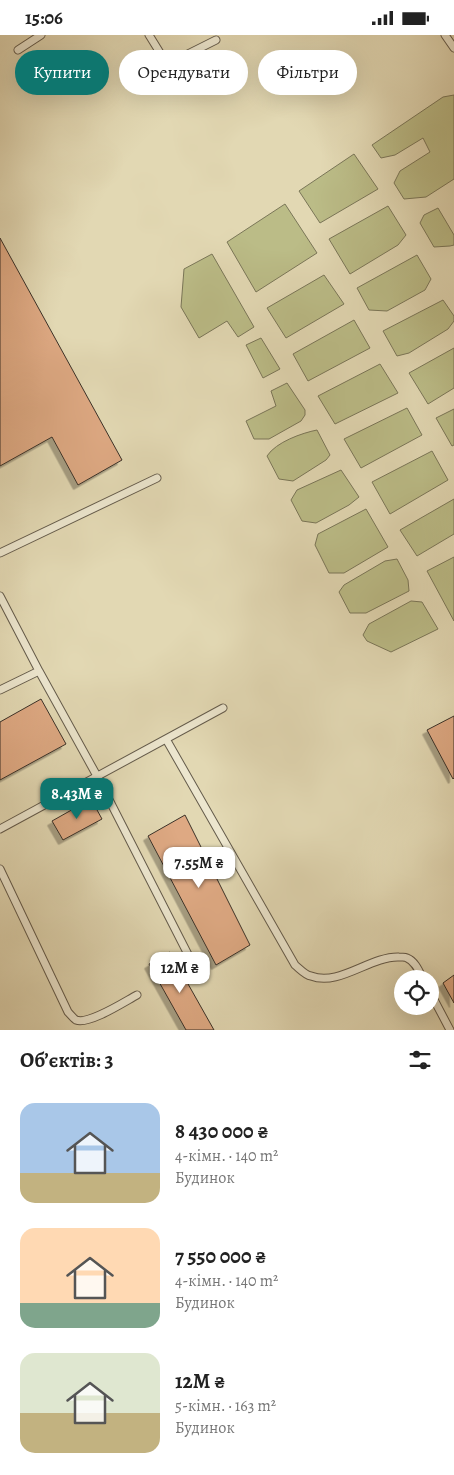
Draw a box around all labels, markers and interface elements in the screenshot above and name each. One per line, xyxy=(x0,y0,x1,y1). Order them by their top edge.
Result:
text: 15:06 xyxy=(25,5,63,31)
chip: Купити xyxy=(15,50,109,95)
chip: Орендувати xyxy=(119,50,248,95)
chip: Фільтри xyxy=(258,50,357,95)
pin: 8.43M ₴ xyxy=(31,777,123,820)
text: 8.43M ₴ xyxy=(51,783,103,805)
pin: 7.55M ₴ xyxy=(153,847,245,889)
text: 7.55M ₴ xyxy=(174,852,224,874)
pin: 12M ₴ xyxy=(145,951,215,994)
text: 12M ₴ xyxy=(161,957,199,979)
map controls xyxy=(394,970,439,1015)
button: locate xyxy=(394,970,439,1015)
text: Об’єктів: 3 xyxy=(20,1046,114,1074)
icon: filters xyxy=(406,1046,434,1074)
text: 8 430 000 ₴ xyxy=(175,1117,269,1145)
icon: home xyxy=(60,1123,120,1183)
text: 4-кімн. · 140 m² xyxy=(175,1145,278,1167)
text: Будинок xyxy=(175,1167,235,1189)
text: 7 550 000 ₴ xyxy=(175,1242,266,1270)
icon: home xyxy=(60,1248,120,1308)
text: 4-кімн. · 140 m² xyxy=(175,1270,278,1292)
text: Будинок xyxy=(175,1292,235,1314)
text: 12M ₴ xyxy=(175,1367,225,1395)
icon: home xyxy=(60,1373,120,1433)
text: 5-кімн. · 163 m² xyxy=(175,1395,276,1417)
text: Будинок xyxy=(175,1417,235,1439)

